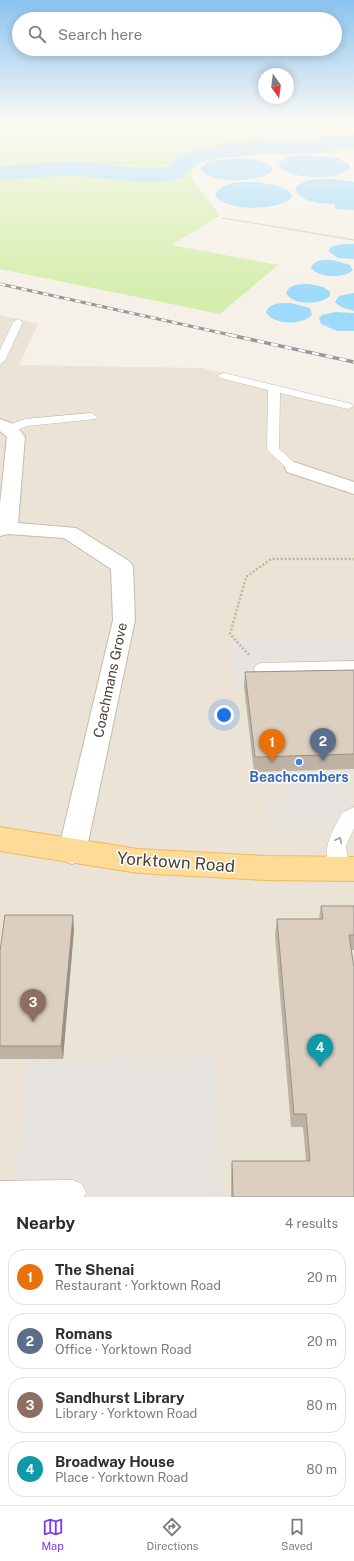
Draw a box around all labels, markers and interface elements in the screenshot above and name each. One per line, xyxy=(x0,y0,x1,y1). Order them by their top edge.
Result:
search box xyxy=(12,12,342,56)
icon: search xyxy=(26,23,48,45)
text: Search here xyxy=(58,26,142,43)
north arrow xyxy=(258,68,294,104)
street label: Coachmans Grove xyxy=(90,621,130,739)
your location xyxy=(214,705,234,725)
pin: 2 xyxy=(310,728,336,761)
pin: 1 xyxy=(259,729,285,762)
marker: Beachcombers xyxy=(294,757,304,767)
place label: Beachcombers xyxy=(249,769,349,785)
one-way arrow xyxy=(334,836,342,844)
street label: Yorktown Road xyxy=(116,848,236,876)
pin: 3 xyxy=(20,989,46,1022)
pin: 4 xyxy=(307,1034,333,1067)
text: Nearby xyxy=(16,1213,75,1233)
text: 4 results xyxy=(285,1216,338,1231)
text: The Shenai xyxy=(55,1261,134,1278)
text: 1 xyxy=(27,1270,33,1285)
text: 20 m xyxy=(307,1270,337,1285)
text: Restaurant · Yorktown Road xyxy=(55,1278,221,1293)
text: Romans xyxy=(55,1325,112,1342)
text: 2 xyxy=(26,1334,34,1349)
text: 20 m xyxy=(307,1334,337,1349)
text: Office · Yorktown Road xyxy=(55,1342,192,1357)
text: Sandhurst Library xyxy=(55,1389,185,1406)
text: 3 xyxy=(26,1398,34,1413)
text: 80 m xyxy=(306,1398,337,1413)
text: Library · Yorktown Road xyxy=(55,1406,197,1421)
text: Broadway House xyxy=(55,1453,175,1470)
text: 4 xyxy=(26,1462,34,1477)
text: 80 m xyxy=(306,1462,337,1477)
text: Place · Yorktown Road xyxy=(55,1470,188,1485)
tab: Map xyxy=(41,1516,64,1552)
tab: Directions xyxy=(147,1516,198,1552)
tab: Saved xyxy=(281,1516,313,1552)

